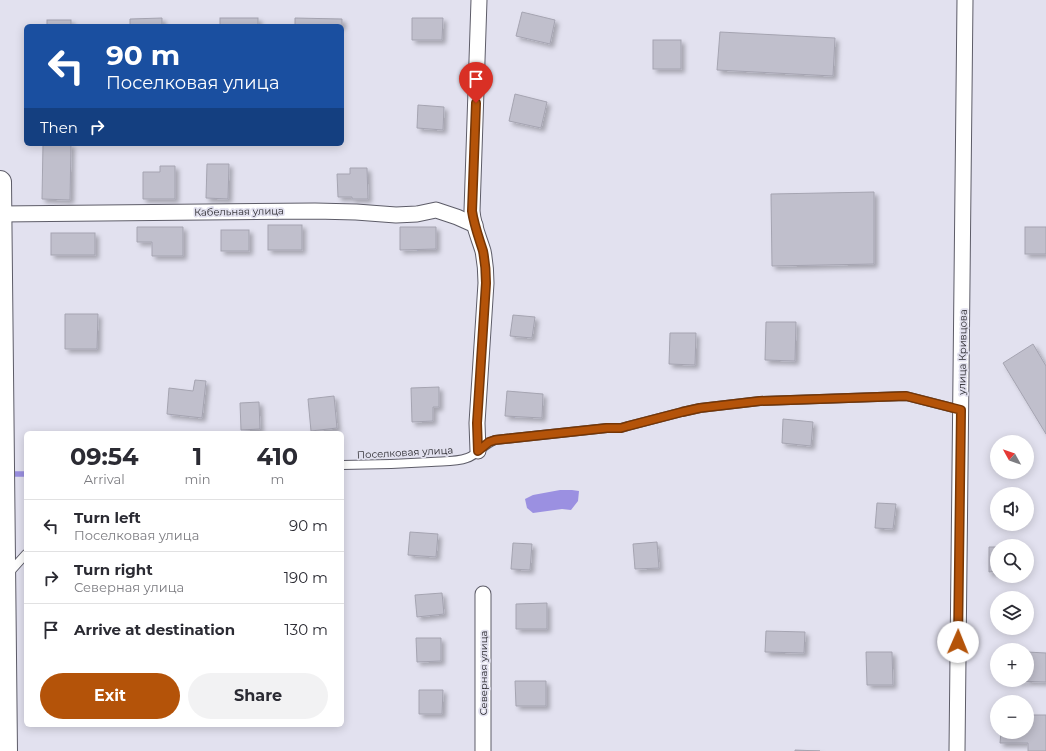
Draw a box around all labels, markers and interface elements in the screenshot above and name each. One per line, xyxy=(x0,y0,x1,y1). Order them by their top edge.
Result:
text: 90 m xyxy=(106,38,180,72)
icon: left xyxy=(40,40,92,92)
pin xyxy=(459,62,493,103)
icon: arrive xyxy=(465,68,487,90)
text: Поселковая улица xyxy=(106,72,279,94)
icon: right xyxy=(86,116,108,138)
text: Then xyxy=(40,118,78,137)
street label: Кабельная улица xyxy=(194,204,284,219)
street label: улица Кривцова xyxy=(955,309,970,396)
north arrow xyxy=(990,435,1034,479)
map controls xyxy=(990,435,1034,739)
text: 09:54 xyxy=(70,442,139,471)
text: 1 xyxy=(193,442,202,471)
text: 410 xyxy=(256,442,298,471)
street label: Поселковая улица xyxy=(357,443,453,462)
text: Arrival xyxy=(84,471,125,487)
text: min xyxy=(184,471,211,487)
text: m xyxy=(270,471,284,487)
button: sound xyxy=(990,487,1034,531)
text: Turn left xyxy=(74,508,141,527)
icon: left xyxy=(40,515,62,537)
text: 90 m xyxy=(289,516,328,535)
text: Поселковая улица xyxy=(74,527,199,543)
button: search xyxy=(990,539,1034,583)
text: Turn right xyxy=(74,560,153,579)
icon: right xyxy=(40,567,62,589)
text: 190 m xyxy=(284,568,328,587)
text: Северная улица xyxy=(74,579,184,595)
button: layers xyxy=(990,591,1034,635)
icon: arrive xyxy=(40,619,62,641)
text: Arrive at destination xyxy=(74,620,235,639)
text: 130 m xyxy=(284,620,328,639)
position arrow xyxy=(937,621,979,663)
street label: Северная улица xyxy=(477,631,490,715)
button: + xyxy=(990,643,1034,687)
button: Exit xyxy=(40,673,180,719)
button: Share xyxy=(188,673,328,719)
button: − xyxy=(990,695,1034,739)

